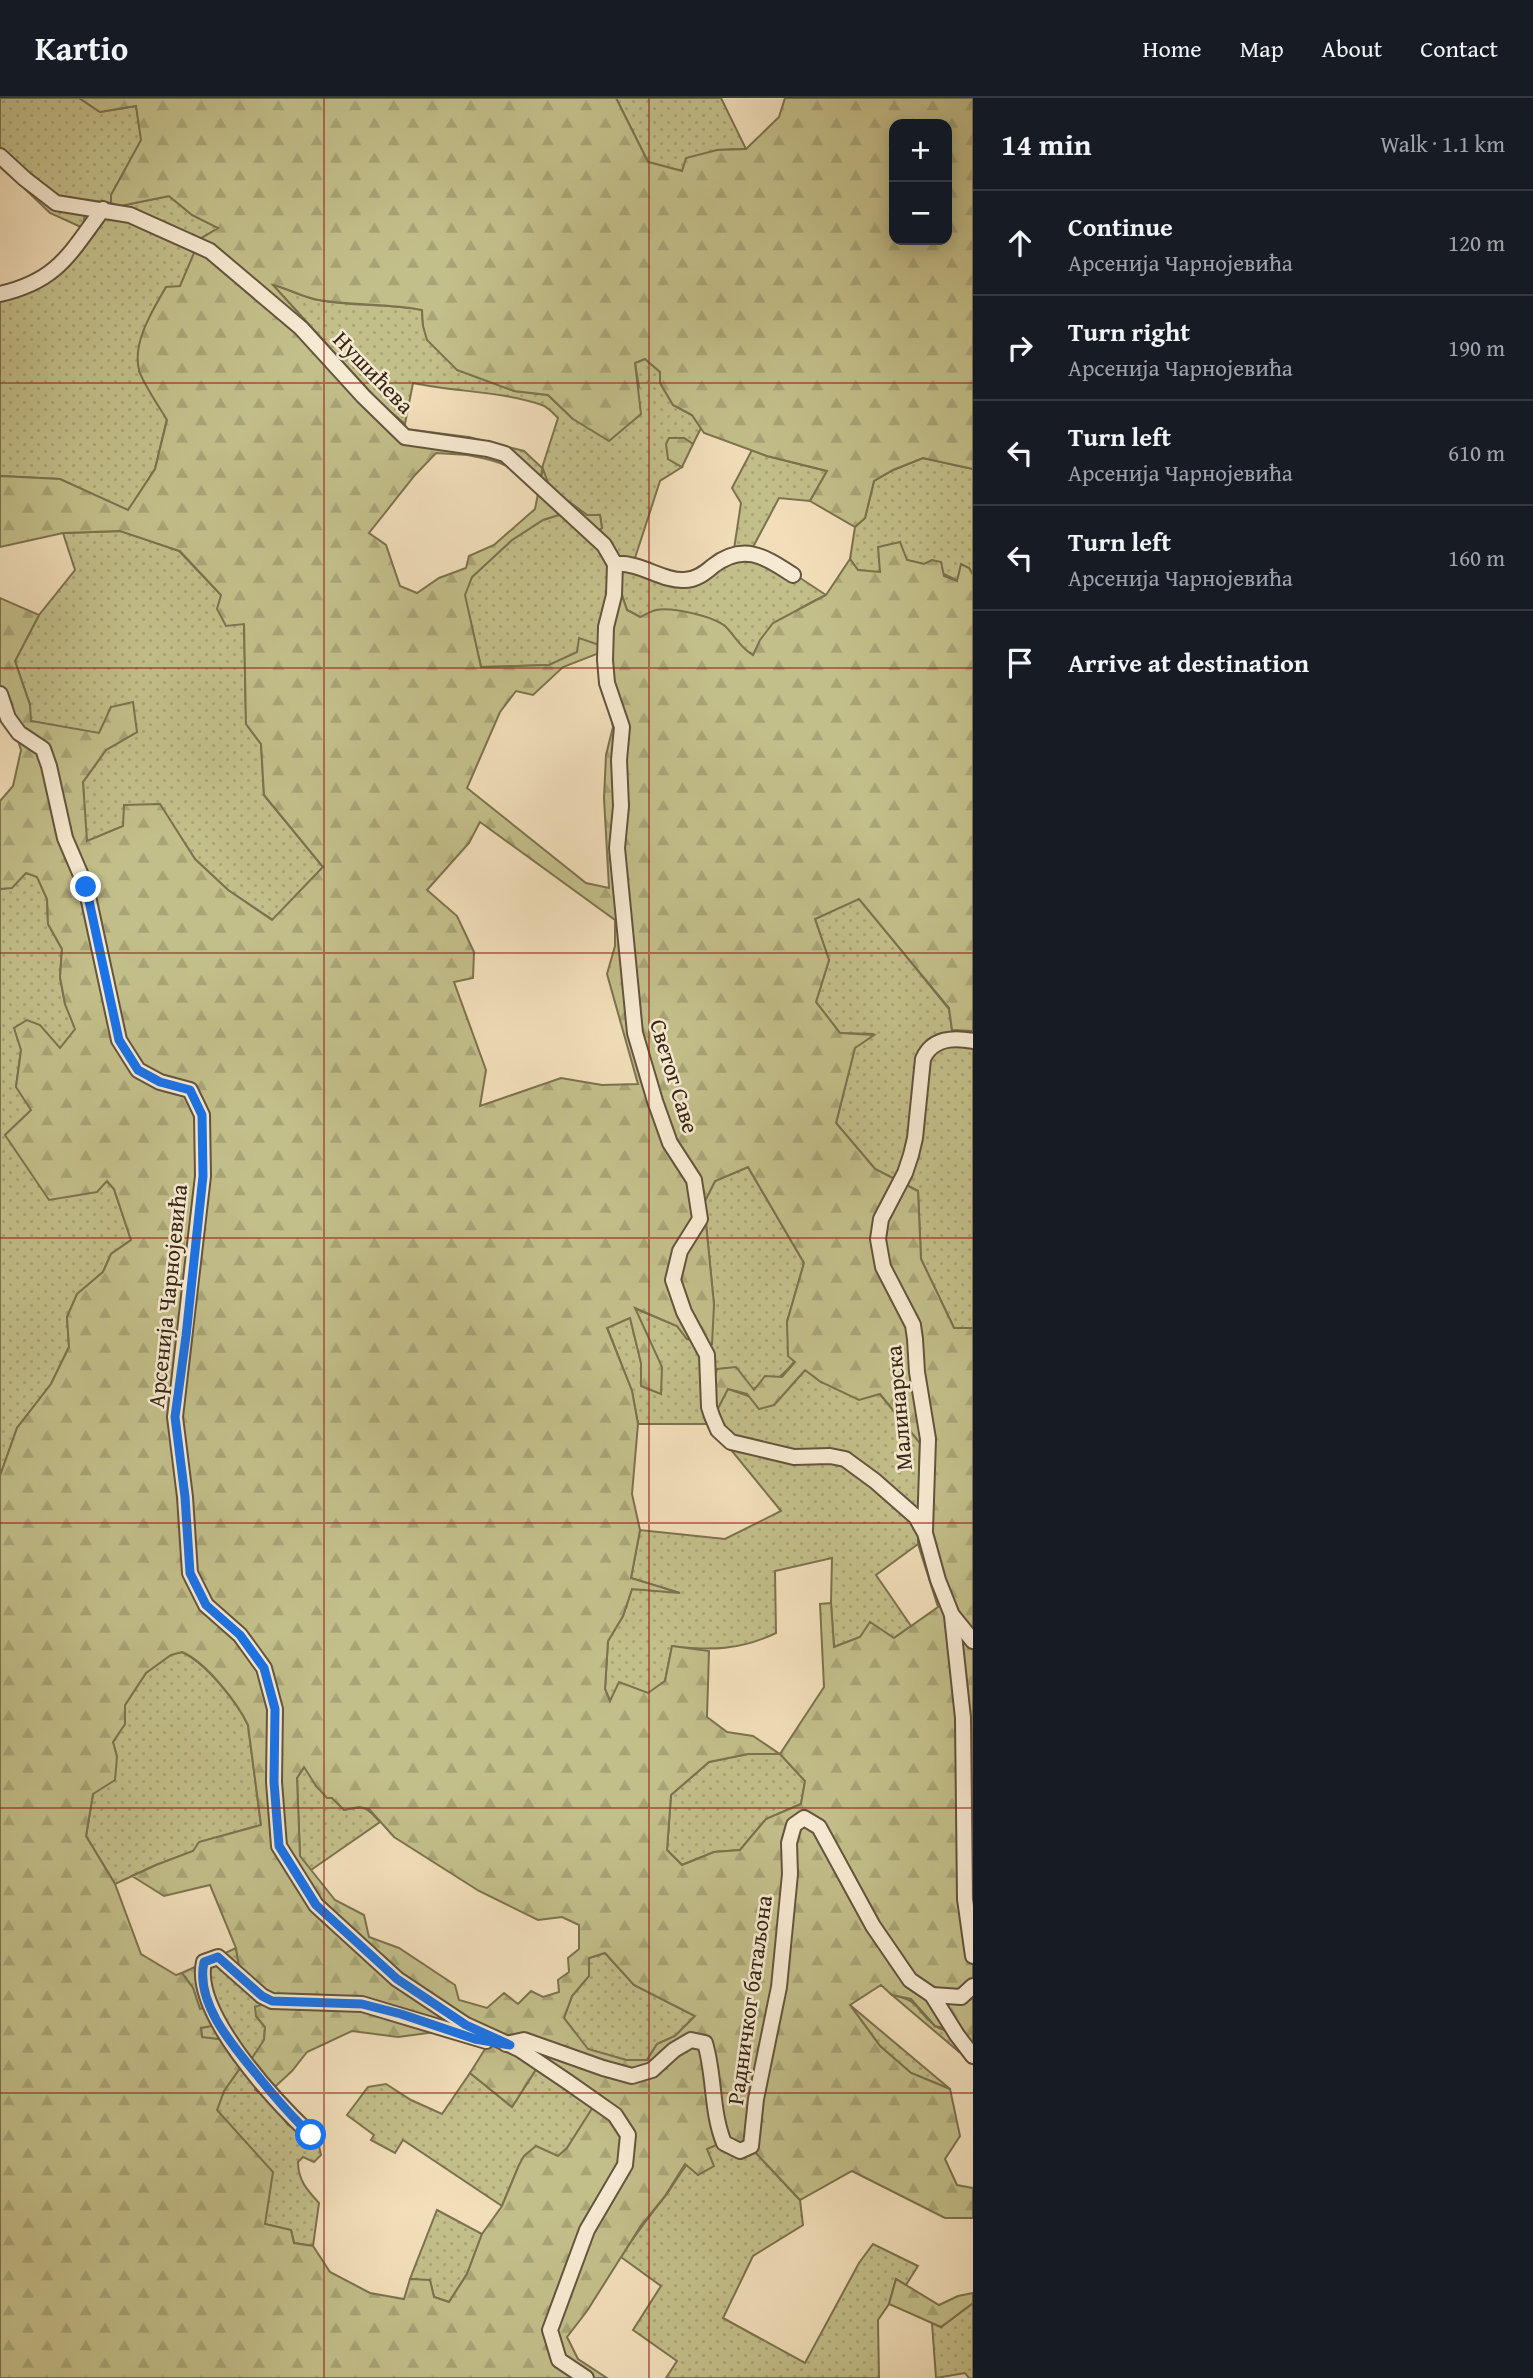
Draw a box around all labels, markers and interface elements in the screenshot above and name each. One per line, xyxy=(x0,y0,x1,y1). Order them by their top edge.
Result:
text: Kartio xyxy=(35,24,128,72)
text: Home xyxy=(1143,31,1202,66)
text: Map xyxy=(1240,31,1284,66)
text: About xyxy=(1322,31,1382,66)
text: Contact xyxy=(1420,31,1498,66)
map controls xyxy=(889,119,952,245)
button: + xyxy=(889,119,952,182)
text: 14 min xyxy=(1001,122,1091,166)
text: Walk · 1.1 km xyxy=(1380,127,1505,160)
button: − xyxy=(889,182,952,245)
text: Continue xyxy=(1068,207,1173,246)
icon: ahead xyxy=(1001,224,1039,262)
text: 120 m xyxy=(1448,226,1505,259)
text: Арсенија Чарнојевића xyxy=(1068,246,1293,279)
text: Turn right xyxy=(1068,312,1190,351)
street label: Нушићева xyxy=(326,323,422,421)
icon: right xyxy=(1001,329,1039,367)
text: 190 m xyxy=(1448,331,1505,364)
text: Арсенија Чарнојевића xyxy=(1068,351,1293,384)
text: Turn left xyxy=(1068,417,1171,456)
icon: left xyxy=(1001,434,1039,472)
text: 610 m xyxy=(1448,436,1505,469)
text: Арсенија Чарнојевића xyxy=(1068,456,1293,489)
text: Turn left xyxy=(1068,522,1171,561)
icon: left xyxy=(1001,539,1039,577)
text: 160 m xyxy=(1448,541,1505,574)
text: Арсенија Чарнојевића xyxy=(1068,561,1293,594)
text: Arrive at destination xyxy=(1068,643,1309,682)
icon: arrive xyxy=(1001,644,1039,682)
route end xyxy=(70,871,101,902)
street label: Светог Саве xyxy=(642,1015,708,1137)
street label: Арсенија Чарнојевића xyxy=(139,1182,195,1409)
street label: Малинарска xyxy=(876,1344,920,1472)
street label: Радничког батаљона xyxy=(718,1893,780,2107)
route start xyxy=(295,2119,326,2150)

